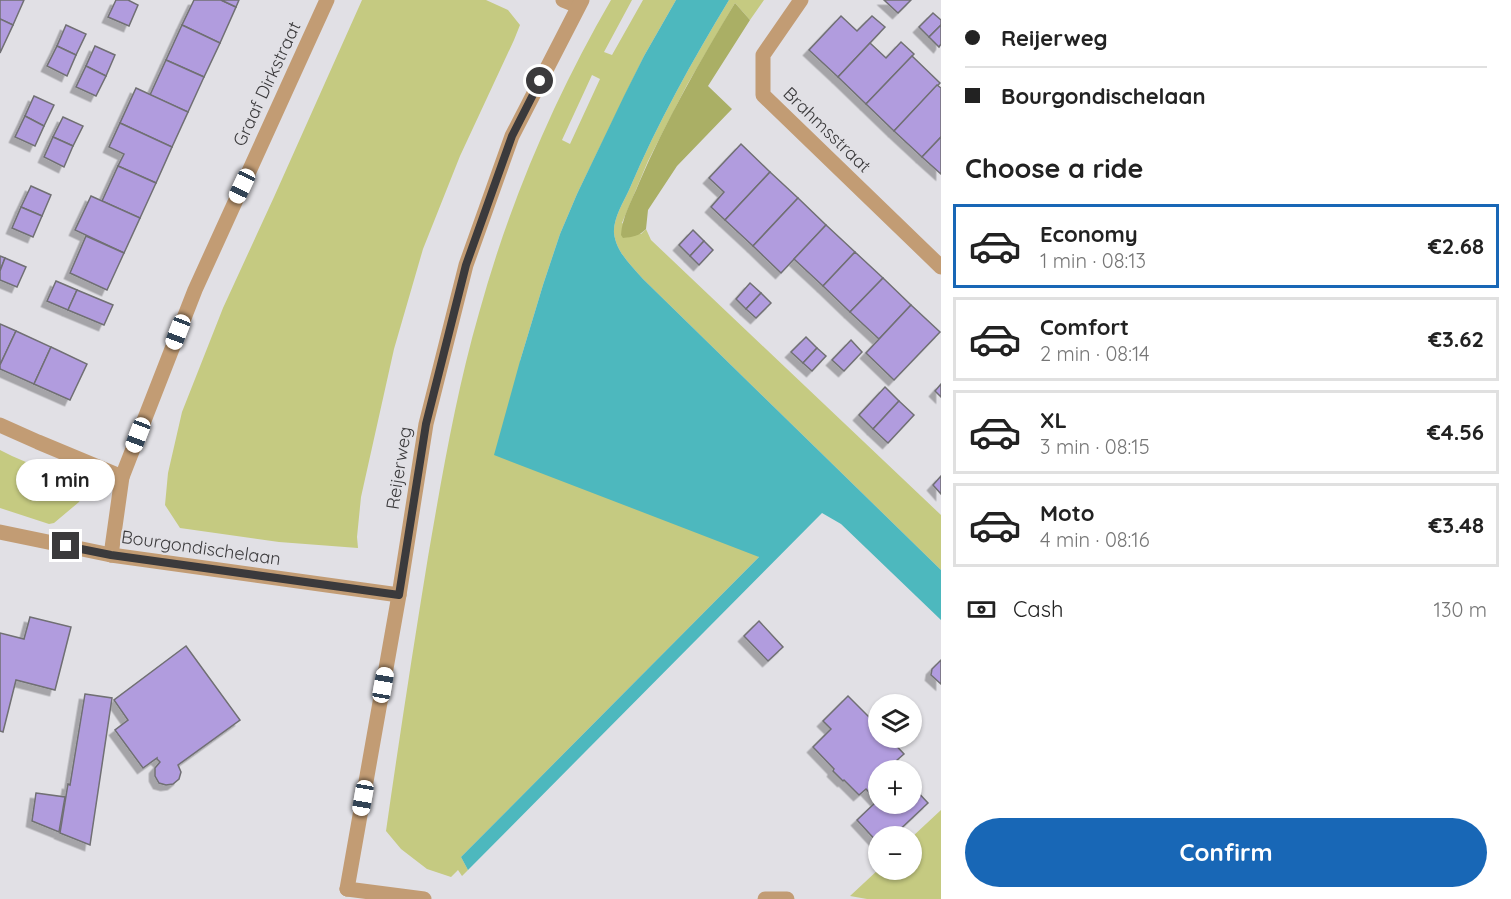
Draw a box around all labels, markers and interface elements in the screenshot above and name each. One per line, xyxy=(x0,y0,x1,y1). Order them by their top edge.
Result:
street label: Graaf Dirkstraat xyxy=(228,18,306,150)
text: Reijerweg xyxy=(1001,24,1108,52)
route start xyxy=(526,67,553,94)
street label: Brahmsstraat xyxy=(778,82,876,177)
text: Bourgondischelaan xyxy=(1001,82,1206,110)
text: Choose a ride xyxy=(965,151,1143,185)
car xyxy=(226,166,258,206)
icon: car xyxy=(968,219,1022,273)
text: Economy xyxy=(1040,220,1138,248)
text: €2.68 xyxy=(1428,232,1484,260)
text: 1 min · 08:13 xyxy=(1040,248,1146,273)
car xyxy=(163,312,193,352)
icon: car xyxy=(968,312,1022,366)
text: Comfort xyxy=(1040,313,1129,341)
text: €3.62 xyxy=(1428,325,1484,353)
text: 2 min · 08:14 xyxy=(1040,341,1150,366)
icon: car xyxy=(968,405,1022,459)
text: XL xyxy=(1040,406,1067,434)
car xyxy=(123,415,153,455)
text: €4.56 xyxy=(1427,418,1484,446)
street label: Reijerweg xyxy=(381,425,416,511)
text: 3 min · 08:15 xyxy=(1040,434,1150,459)
callout: 1 min xyxy=(16,459,116,501)
text: 1 min xyxy=(41,467,90,492)
icon: car xyxy=(968,498,1022,552)
text: Moto xyxy=(1040,499,1094,527)
text: €3.48 xyxy=(1429,511,1484,539)
street label: Bourgondischelaan xyxy=(120,525,282,570)
text: 4 min · 08:16 xyxy=(1040,527,1150,552)
route end xyxy=(52,532,79,559)
icon: cash xyxy=(965,593,998,626)
text: Cash xyxy=(1013,595,1064,623)
text: 130 m xyxy=(1434,597,1487,622)
car xyxy=(371,666,395,704)
map controls xyxy=(868,694,922,880)
button: layers xyxy=(868,694,922,748)
button: + xyxy=(868,760,922,814)
car xyxy=(351,779,375,817)
button: Confirm xyxy=(965,818,1487,887)
button: − xyxy=(868,826,922,880)

